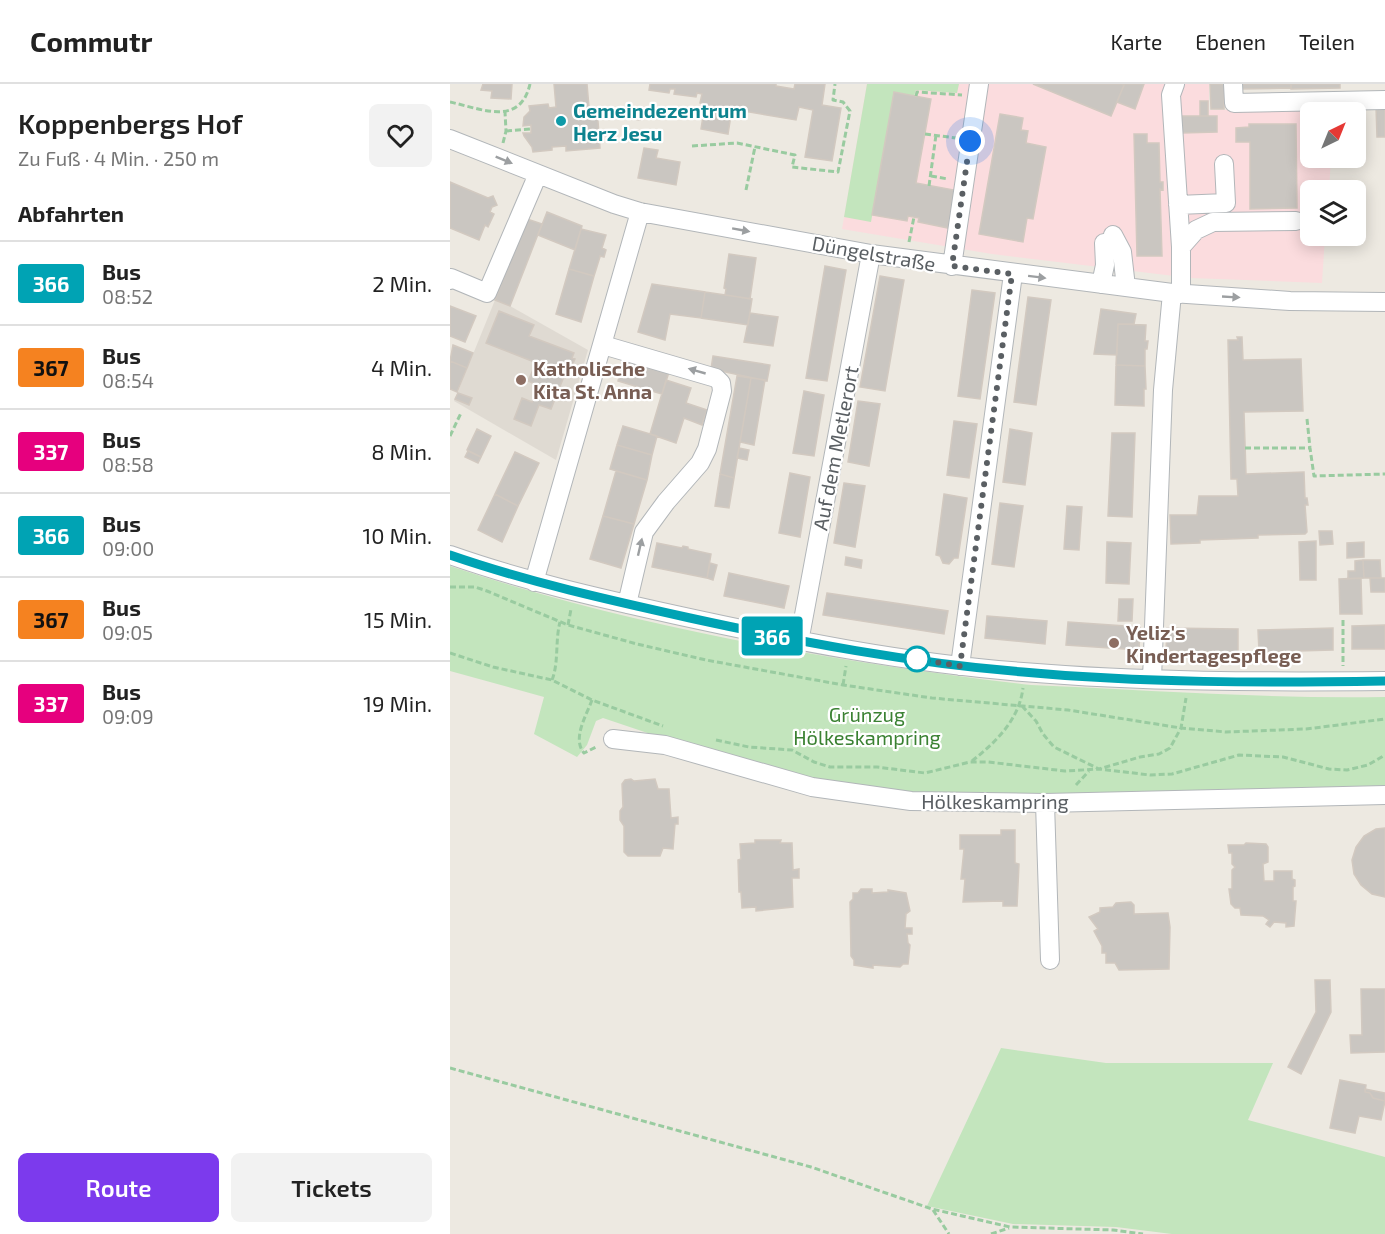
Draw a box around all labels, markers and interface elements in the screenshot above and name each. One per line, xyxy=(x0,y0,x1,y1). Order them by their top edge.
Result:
text: Commutr xyxy=(30,24,152,58)
text: Karte xyxy=(1111,29,1162,54)
text: Ebenen xyxy=(1195,29,1266,54)
text: Teilen xyxy=(1299,29,1355,54)
place label: Gemeindezentrum Herz Jesu xyxy=(573,98,747,145)
north arrow xyxy=(1300,102,1366,168)
map controls xyxy=(1300,102,1366,246)
button: heart xyxy=(369,104,432,167)
text: Koppenbergs Hof xyxy=(18,106,243,140)
marker: Gemeindezentrum Herz Jesu xyxy=(554,114,568,128)
your location xyxy=(955,126,985,156)
text: Zu Fuß · 4 Min. · 250 m xyxy=(18,146,219,170)
one-way arrow xyxy=(496,155,514,165)
button: layers xyxy=(1300,180,1366,246)
text: Abfahrten xyxy=(18,200,124,226)
one-way arrow xyxy=(732,226,751,235)
street label: Düngelstraße xyxy=(810,230,938,276)
text: Bus xyxy=(102,258,141,284)
text: 2 Min. xyxy=(372,270,432,296)
text: 366 xyxy=(33,271,69,296)
one-way arrow xyxy=(1028,272,1047,281)
text: 08:52 xyxy=(102,284,153,308)
one-way arrow xyxy=(1222,292,1241,302)
text: Bus xyxy=(102,342,141,368)
text: 4 Min. xyxy=(371,354,432,380)
text: 367 xyxy=(33,355,69,380)
place label: Katholische Kita St. Anna xyxy=(533,356,652,403)
street label: Auf dem Metlerort xyxy=(807,363,863,532)
one-way arrow xyxy=(688,366,706,375)
text: 08:54 xyxy=(102,368,154,392)
marker: Katholische Kita St. Anna xyxy=(514,373,528,387)
text: Bus xyxy=(102,426,141,452)
text: 8 Min. xyxy=(371,438,432,464)
text: 337 xyxy=(34,439,68,464)
text: 08:58 xyxy=(102,452,154,476)
text: Bus xyxy=(102,510,141,536)
text: 10 Min. xyxy=(363,522,432,548)
text: 366 xyxy=(33,523,69,548)
text: 09:00 xyxy=(102,536,154,560)
one-way arrow xyxy=(636,538,646,556)
text: Bus xyxy=(102,594,141,620)
text: 15 Min. xyxy=(364,606,432,632)
text: 367 xyxy=(33,607,69,632)
line badge: 366 xyxy=(738,616,806,656)
text: 09:05 xyxy=(102,620,153,644)
place label: Yeliz's Kindertagespflege xyxy=(1126,620,1301,667)
text: 366 xyxy=(754,624,790,649)
marker: Yeliz's Kindertagespflege xyxy=(1107,636,1121,650)
unlabelled marker xyxy=(904,646,930,672)
text: Bus xyxy=(102,678,141,704)
text: 19 Min. xyxy=(363,690,432,716)
text: 337 xyxy=(34,691,68,716)
park label: Grünzug Hölkeskampring xyxy=(793,702,941,749)
text: 09:09 xyxy=(102,704,154,728)
street label: Hölkeskampring xyxy=(921,789,1069,813)
button: Route xyxy=(18,1153,219,1222)
button: Tickets xyxy=(231,1153,432,1222)

